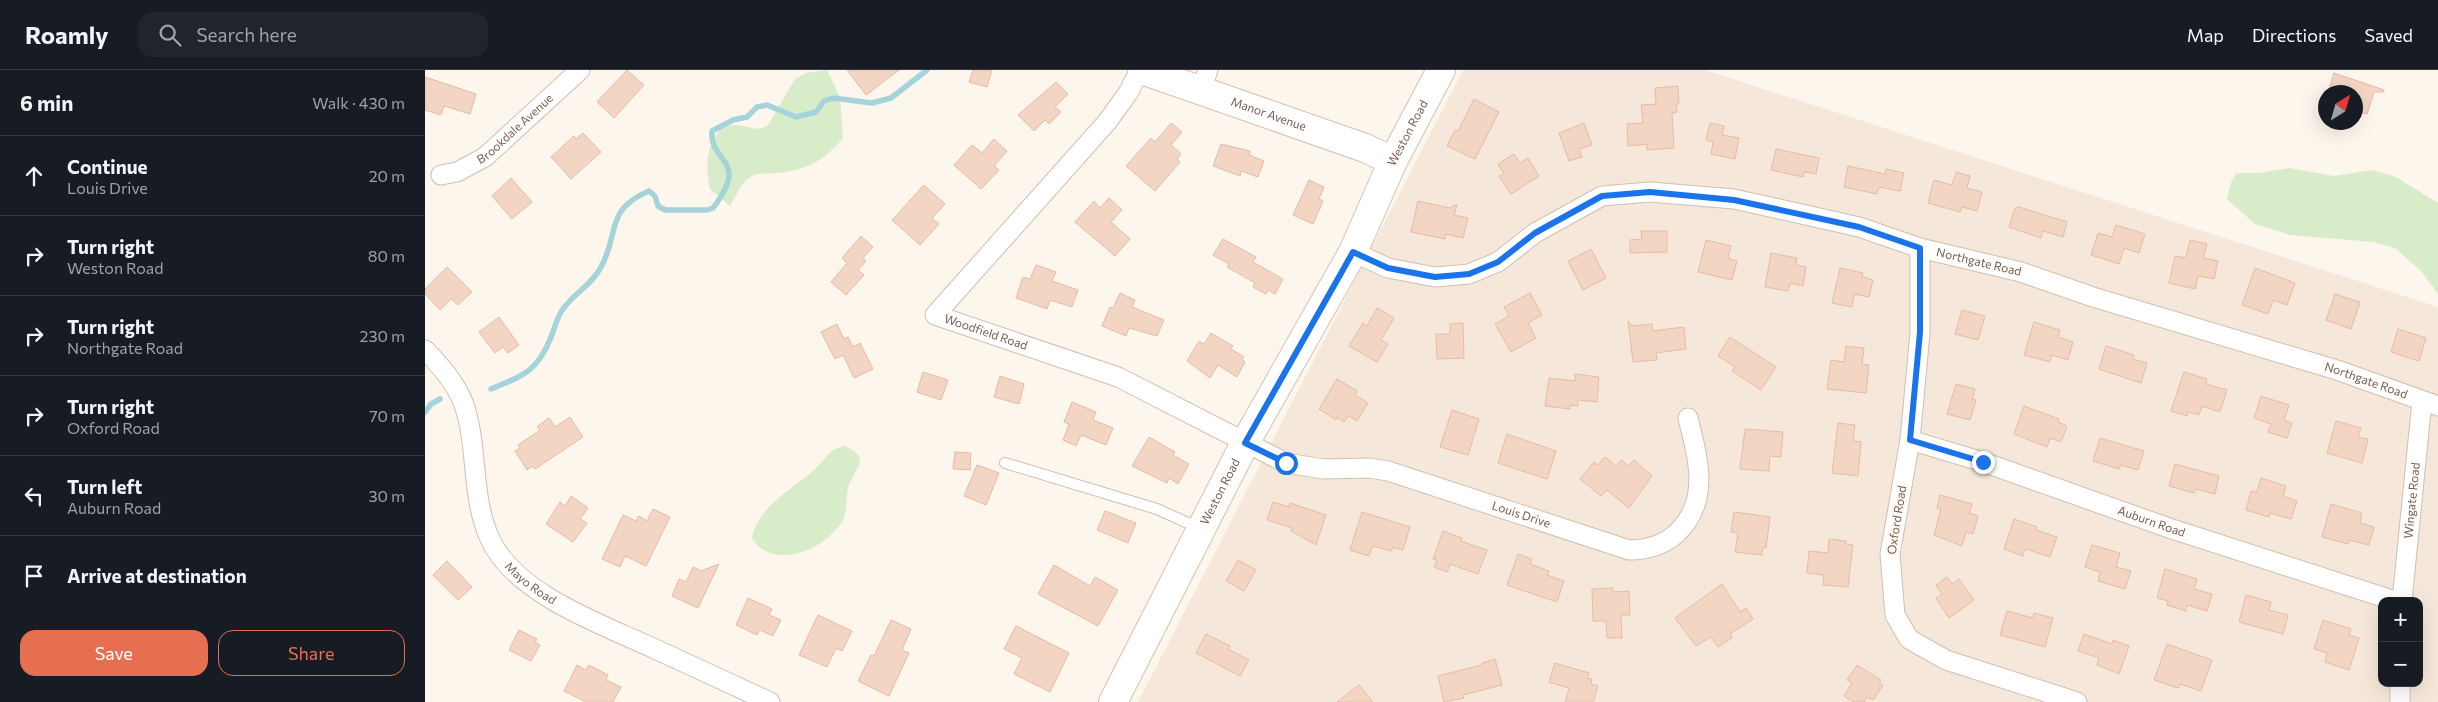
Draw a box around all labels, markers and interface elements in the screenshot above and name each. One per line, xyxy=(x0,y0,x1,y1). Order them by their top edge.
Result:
search box xyxy=(138,12,488,57)
text: Roamly xyxy=(25,20,108,49)
icon: search xyxy=(156,21,184,49)
text: Search here xyxy=(196,23,297,46)
text: Map xyxy=(2187,24,2224,46)
text: Directions xyxy=(2252,24,2336,46)
text: Saved xyxy=(2364,24,2413,46)
north arrow xyxy=(2318,85,2363,130)
text: 6 min xyxy=(20,90,73,115)
street label: Brookdale Avenue xyxy=(474,90,555,166)
text: Walk · 430 m xyxy=(312,93,405,112)
street label: Manor Avenue xyxy=(1229,94,1308,133)
street label: Weston Road xyxy=(1384,97,1430,168)
text: Continue xyxy=(67,155,147,178)
icon: ahead xyxy=(20,162,48,190)
text: 20 m xyxy=(369,166,405,185)
text: Louis Drive xyxy=(67,178,148,197)
text: Turn right xyxy=(67,235,154,258)
icon: right xyxy=(20,242,48,270)
street label: Northgate Road xyxy=(1935,244,2023,278)
text: 80 m xyxy=(368,246,405,265)
text: Weston Road xyxy=(67,258,163,277)
street label: Woodfield Road xyxy=(943,311,1030,352)
text: Turn right xyxy=(67,315,154,338)
icon: right xyxy=(20,322,48,350)
text: 230 m xyxy=(360,326,405,345)
text: Northgate Road xyxy=(67,338,183,357)
street label: Northgate Road xyxy=(2323,359,2410,401)
text: Turn right xyxy=(67,395,154,418)
icon: right xyxy=(20,402,48,430)
text: 70 m xyxy=(369,406,405,425)
text: Oxford Road xyxy=(67,418,160,437)
route end xyxy=(1972,451,1995,474)
route start xyxy=(1275,452,1298,475)
street label: Weston Road xyxy=(1197,456,1242,527)
street label: Wingate Road xyxy=(2400,462,2422,539)
text: Turn left xyxy=(67,475,142,498)
icon: left xyxy=(20,482,48,510)
street label: Oxford Road xyxy=(1884,484,1908,555)
text: 30 m xyxy=(368,486,405,505)
text: Auburn Road xyxy=(67,498,161,517)
street label: Louis Drive xyxy=(1490,498,1552,530)
street label: Auburn Road xyxy=(2116,502,2187,539)
street label: Mayo Road xyxy=(503,559,559,607)
icon: arrive xyxy=(20,562,48,590)
text: Arrive at destination xyxy=(67,564,247,587)
map controls xyxy=(2378,597,2423,687)
button: + xyxy=(2378,597,2423,642)
button: Save xyxy=(20,630,208,676)
button: Share xyxy=(218,630,405,676)
button: − xyxy=(2378,642,2423,687)

